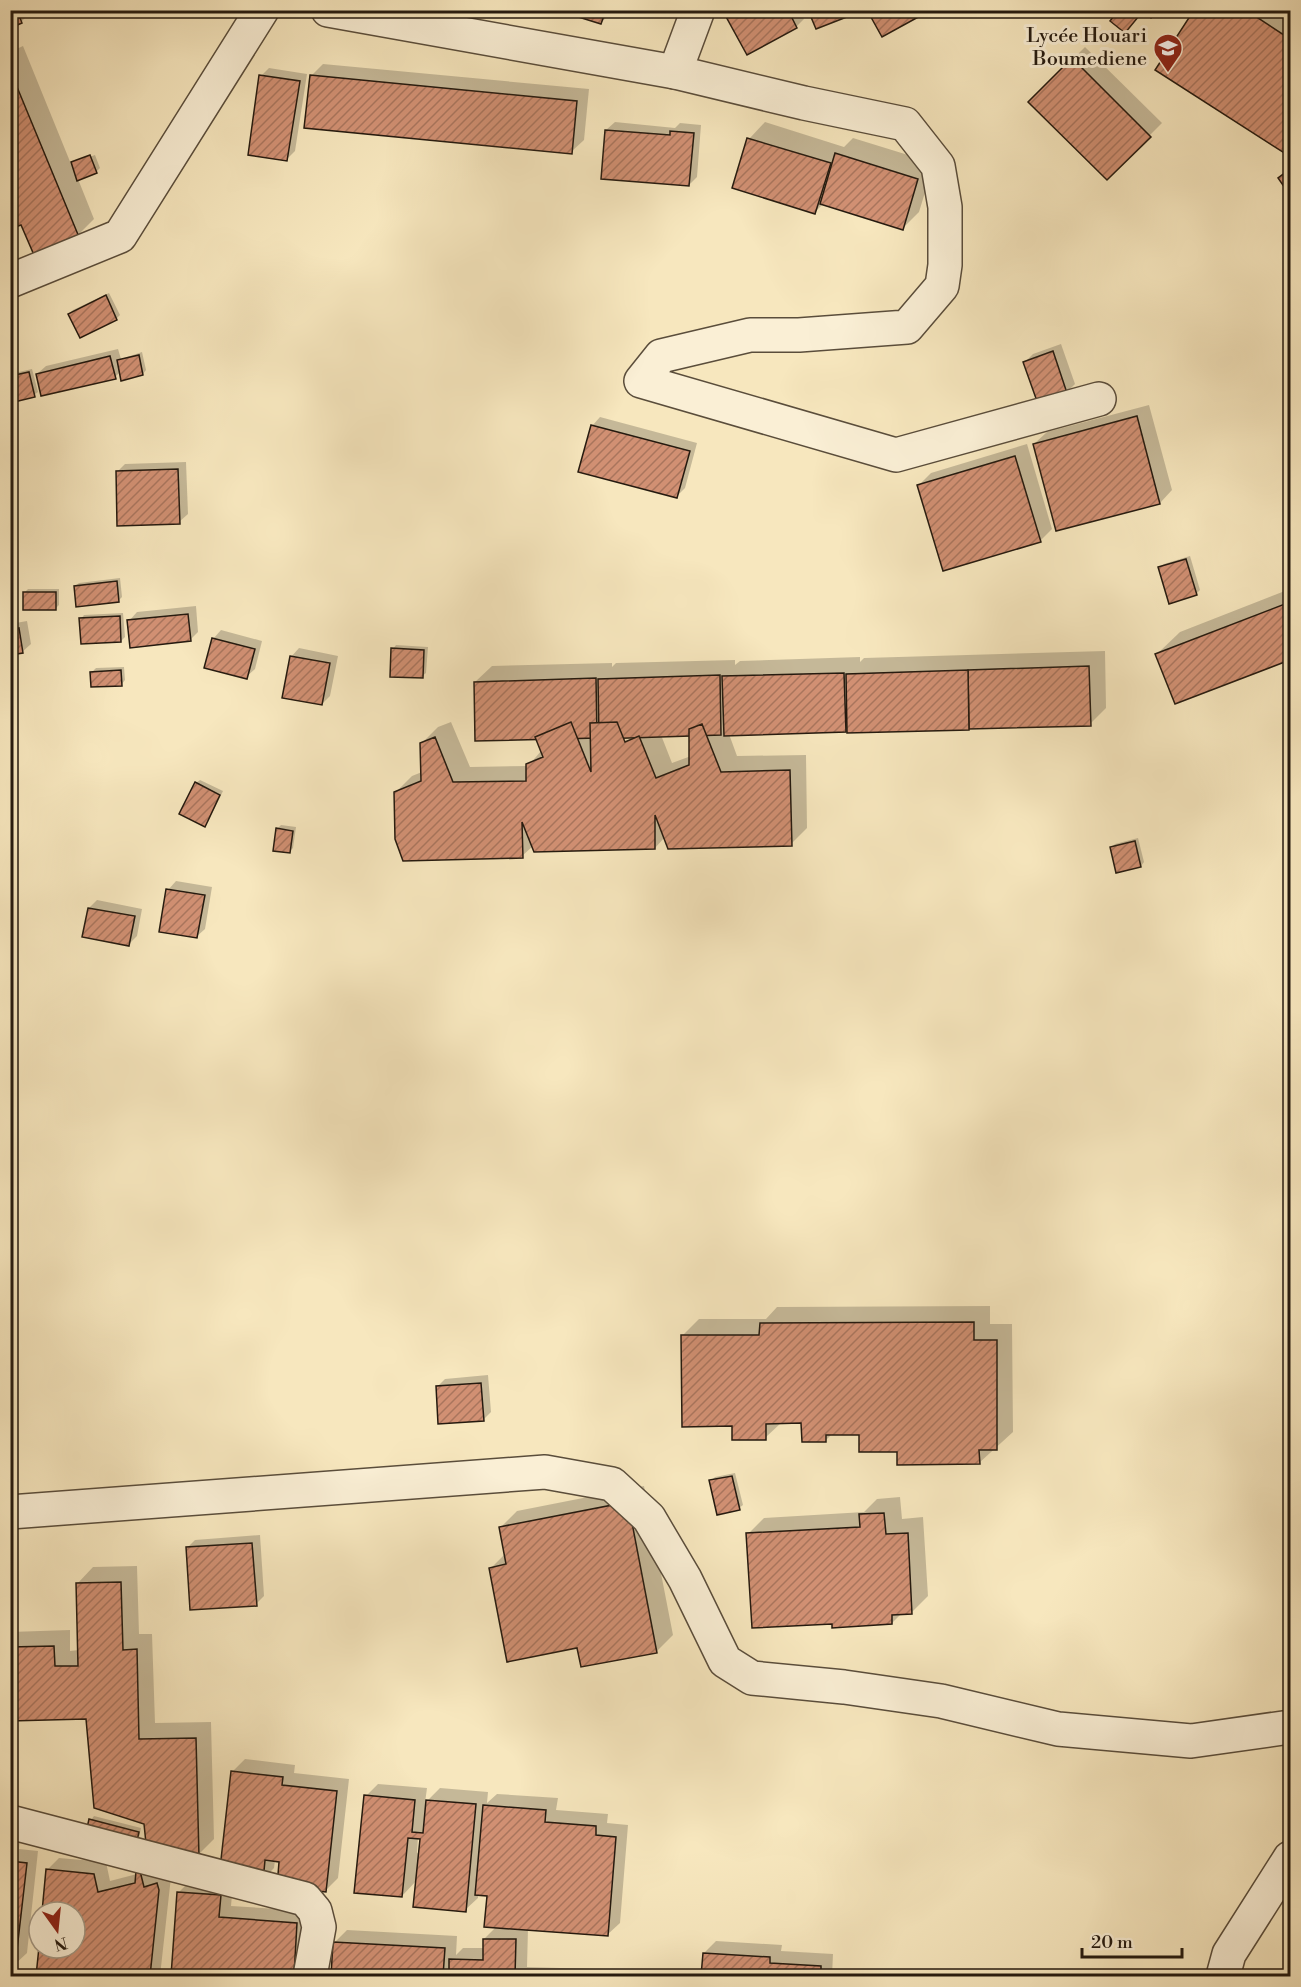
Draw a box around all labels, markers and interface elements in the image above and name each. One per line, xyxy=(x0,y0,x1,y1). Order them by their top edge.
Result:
place label: Lycée Houari Boumediene xyxy=(1026,24,1147,72)
school or university icon: Lycée Houari Boumediene xyxy=(1152,32,1184,74)
north arrow xyxy=(27,1900,87,1960)
scale bar xyxy=(1082,1921,1182,1959)
text: 20 m xyxy=(1091,1931,1133,1954)
text: N xyxy=(52,1932,69,1955)

